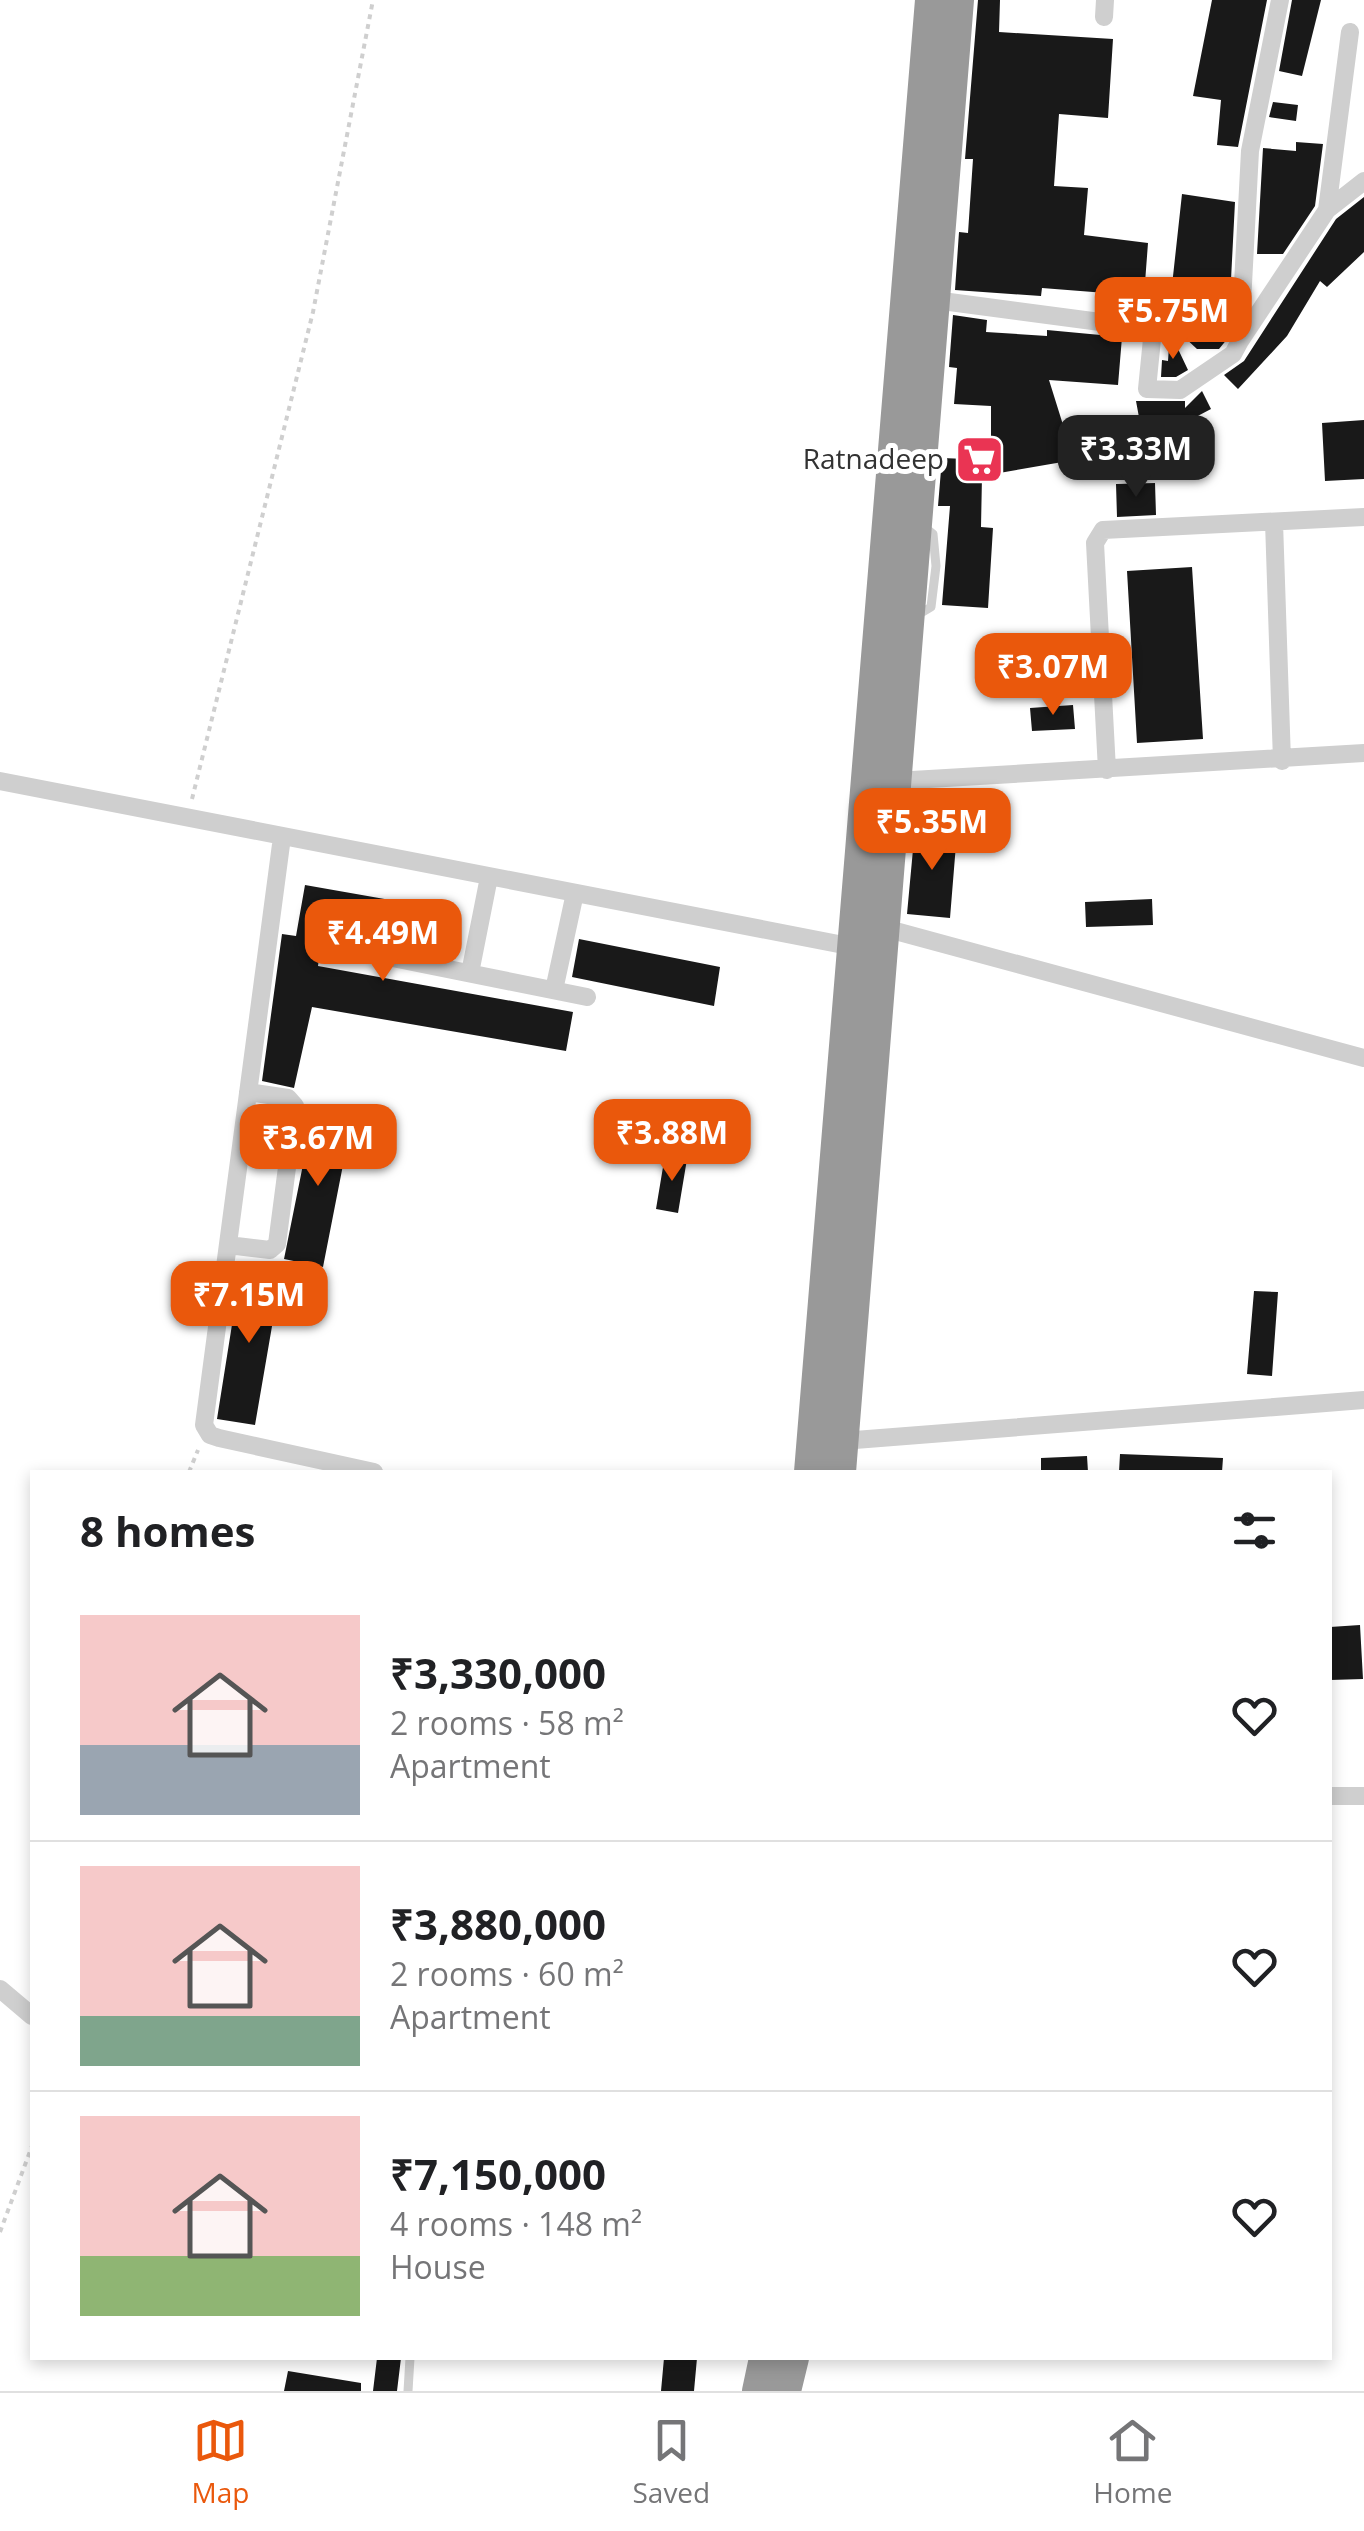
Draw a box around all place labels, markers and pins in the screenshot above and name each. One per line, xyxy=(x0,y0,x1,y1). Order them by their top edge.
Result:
pin: ₹5.75M xyxy=(1092,277,1254,362)
pin: ₹3.33M xyxy=(1055,415,1217,500)
supermarket icon: Ratnadeep xyxy=(953,433,1005,485)
place label: Ratnadeep xyxy=(803,439,944,477)
pin: ₹3.07M xyxy=(972,633,1134,718)
pin: ₹5.35M xyxy=(851,788,1013,873)
pin: ₹4.49M xyxy=(302,899,464,984)
pin: ₹3.88M xyxy=(591,1099,753,1184)
pin: ₹3.67M xyxy=(237,1104,399,1189)
pin: ₹7.15M xyxy=(168,1261,330,1346)

